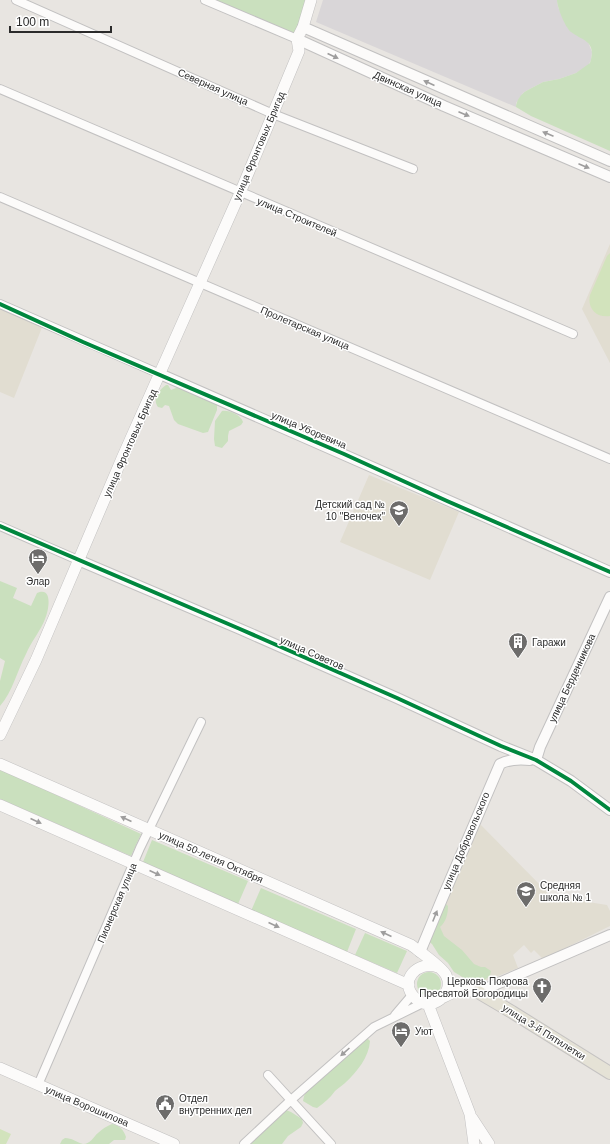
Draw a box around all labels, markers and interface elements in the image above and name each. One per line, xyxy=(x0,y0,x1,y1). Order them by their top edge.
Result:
scale bar xyxy=(10,8,111,34)
text: 100 m xyxy=(16,15,49,29)
one-way arrow xyxy=(327,53,339,59)
street label: Северная улица xyxy=(176,67,250,108)
street label: Двинская улица xyxy=(372,69,444,109)
one-way arrow xyxy=(423,79,435,85)
street label: улица Фронтовых Бригад xyxy=(231,90,287,202)
one-way arrow xyxy=(459,111,470,117)
one-way arrow xyxy=(543,131,554,137)
one-way arrow xyxy=(578,163,589,169)
street label: улица Строителей xyxy=(256,195,338,239)
street label: Пролетарская улица xyxy=(259,304,352,352)
street label: улица Фронтовых Бригад xyxy=(101,387,159,499)
street label: улица Уборевича xyxy=(270,409,349,451)
place label: Детский сад № 10 "Веночек" xyxy=(315,499,385,522)
school or university icon: Детский сад № 10 "Веночек" xyxy=(388,499,410,527)
hotel icon: Элар xyxy=(27,547,49,575)
place label: Элар xyxy=(26,576,50,587)
building icon: Гаражи xyxy=(507,631,529,659)
street label: улица Берденникова xyxy=(547,632,598,724)
street label: улица Советов xyxy=(278,634,346,672)
place label: Гаражи xyxy=(532,637,566,648)
street label: улица Добровольского xyxy=(440,790,492,892)
one-way arrow xyxy=(120,816,132,822)
one-way arrow xyxy=(30,818,41,824)
street label: улица 50-летия Октября xyxy=(157,829,265,885)
street label: Пионерская улица xyxy=(95,861,139,945)
one-way arrow xyxy=(149,870,160,876)
school or university icon: Средняя школа № 1 xyxy=(515,880,537,908)
place label: Средняя школа № 1 xyxy=(540,880,592,903)
one-way arrow xyxy=(432,910,438,922)
one-way arrow xyxy=(268,922,279,928)
one-way arrow xyxy=(380,930,392,936)
place label: Церковь Покрова Пресвятой Богородицы xyxy=(419,976,528,999)
church icon: Церковь Покрова Пресвятой Богородицы xyxy=(531,976,553,1004)
street label: улица 3-й Пятилетки xyxy=(500,1002,588,1062)
hotel icon: Уют xyxy=(390,1020,412,1048)
place label: Уют xyxy=(415,1026,433,1037)
one-way arrow xyxy=(339,1048,350,1057)
street label: улица Ворошилова xyxy=(44,1083,131,1129)
public building icon: Отдел внутренних дел xyxy=(154,1093,176,1121)
place label: Отдел внутренних дел xyxy=(179,1093,252,1116)

